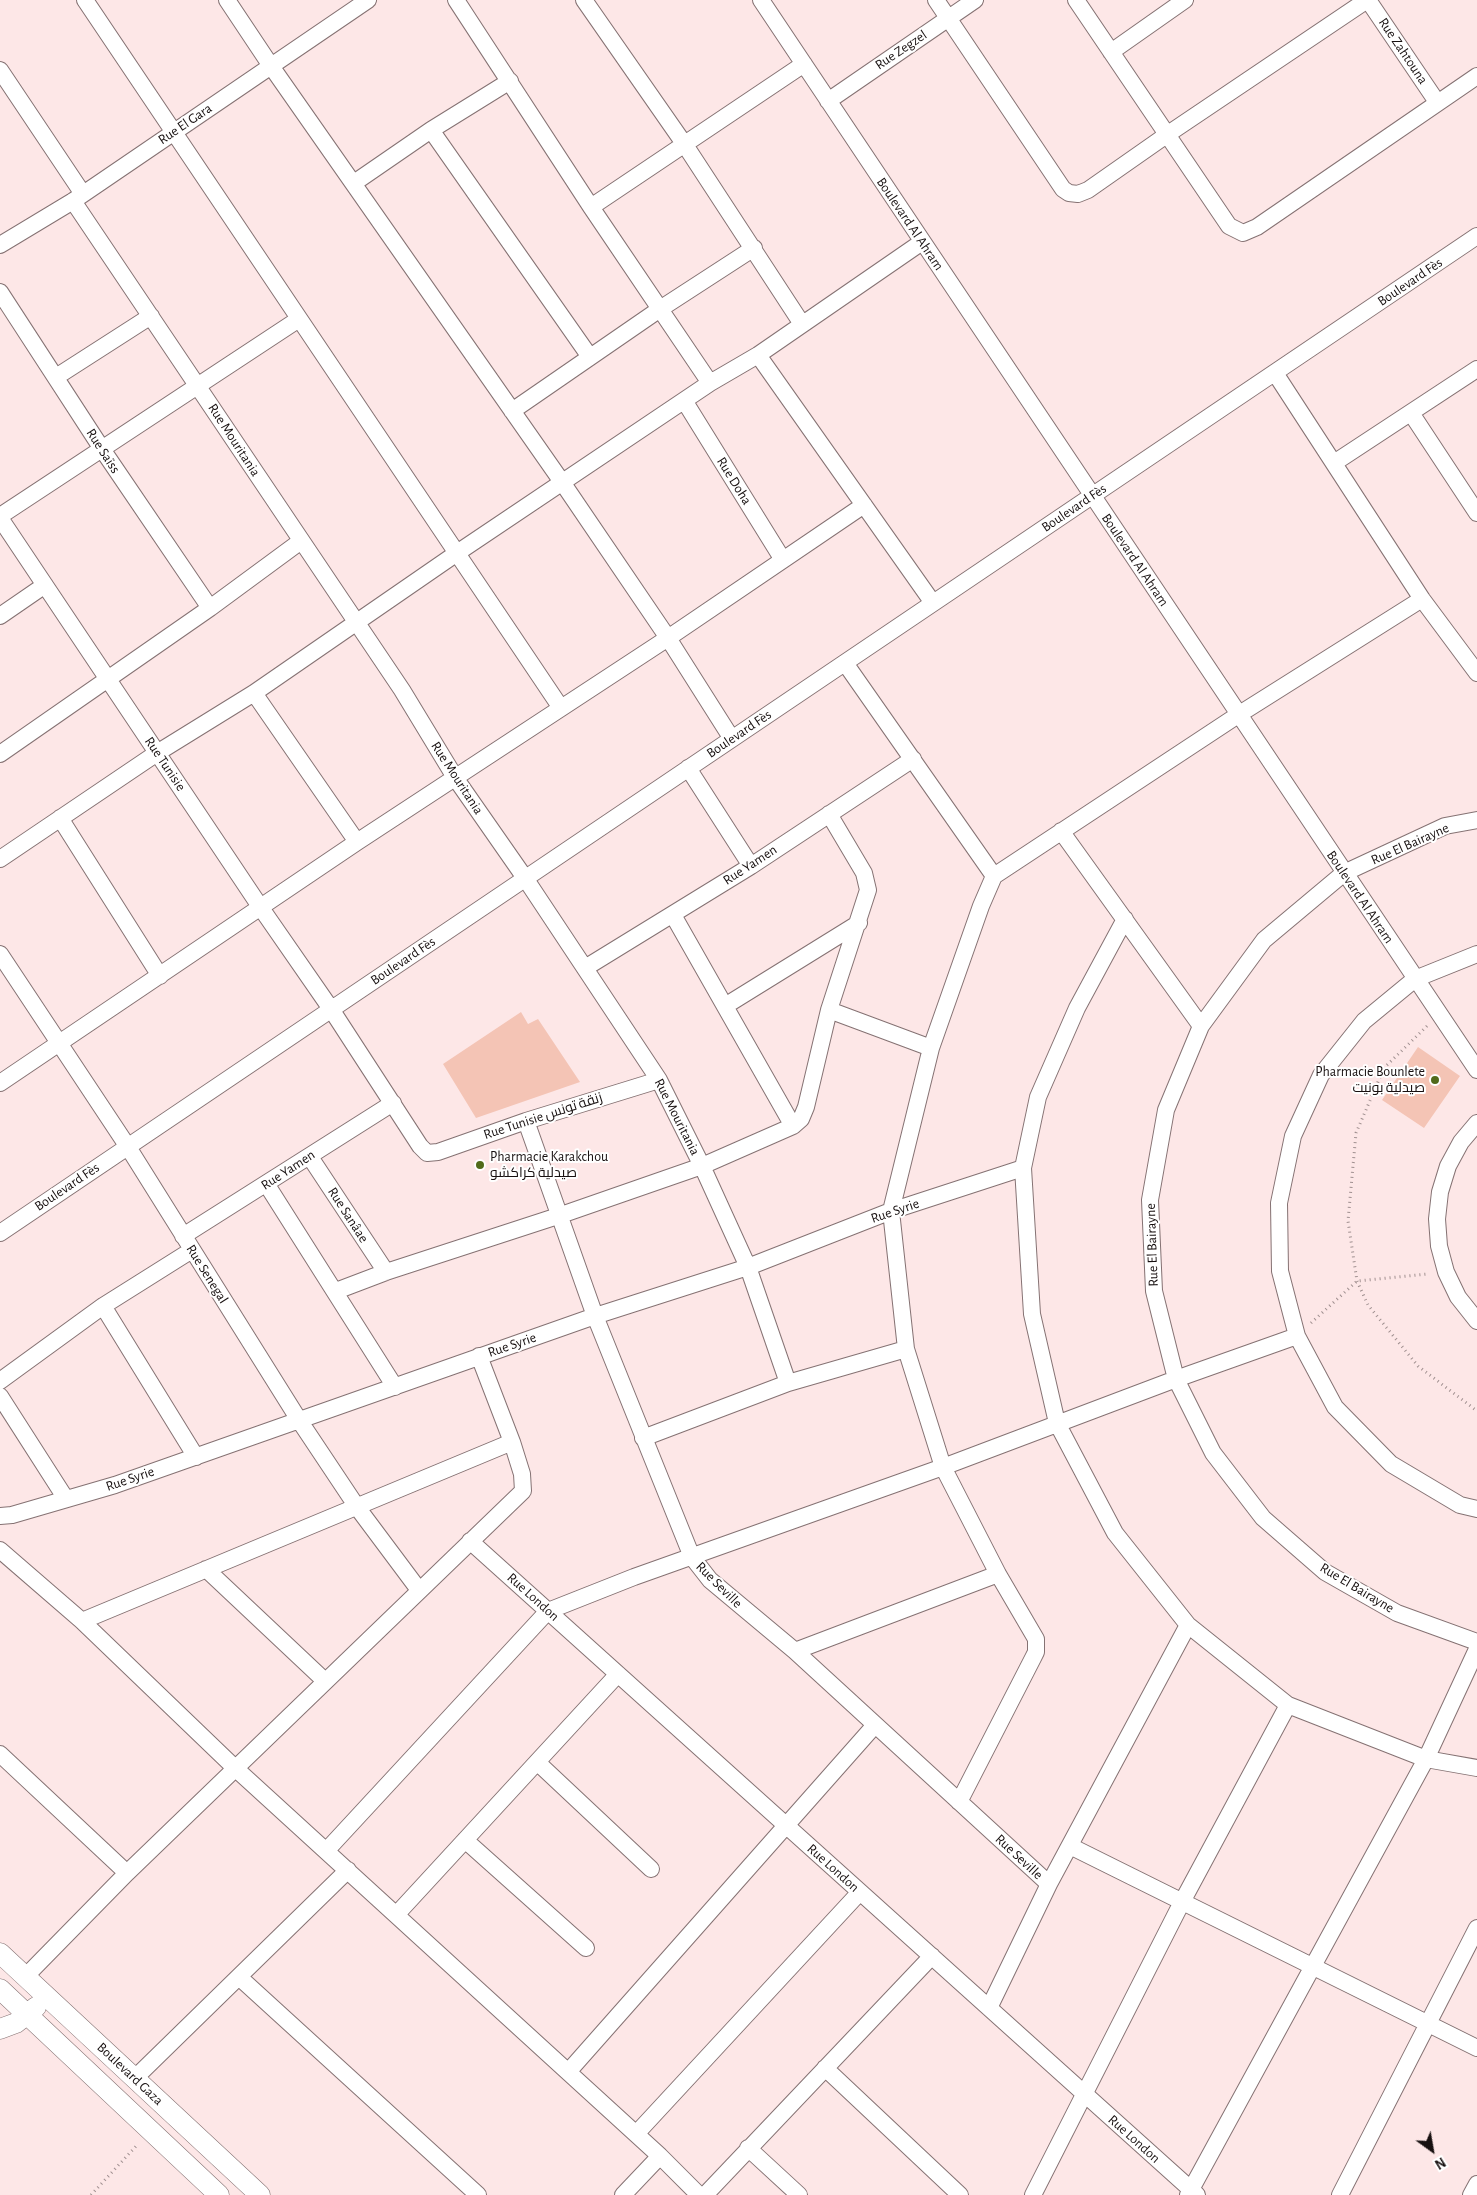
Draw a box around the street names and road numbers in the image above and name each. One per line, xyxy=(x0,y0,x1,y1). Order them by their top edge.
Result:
street label: Rue Zahtouna xyxy=(1375,15,1431,87)
street label: Rue Zegzel xyxy=(872,27,930,73)
street label: Rue El Gara xyxy=(155,100,215,148)
street label: Boulevard Al Ahram xyxy=(873,174,947,274)
street label: Boulevard Fès xyxy=(1374,254,1446,310)
street label: Rue Mouritania xyxy=(204,400,264,480)
street label: Rue Saïss xyxy=(82,425,124,477)
street label: Rue Doha xyxy=(713,454,755,508)
street label: Boulevard Fès xyxy=(1038,480,1110,536)
street label: Boulevard Al Ahram xyxy=(1098,510,1172,610)
street label: Boulevard Fès xyxy=(703,706,775,762)
street label: Rue Tunisie xyxy=(141,734,189,794)
street label: Rue Mouritania xyxy=(427,738,487,818)
street label: Rue El Bairayne xyxy=(1368,819,1452,869)
street label: Rue Yamen xyxy=(720,841,780,889)
street label: Boulevard Al Ahram xyxy=(1323,847,1397,947)
street label: Boulevard Fès xyxy=(367,933,439,989)
street label: Rue Mouritania xyxy=(650,1076,704,1158)
street label: Rue Tunisie زنقة تونس xyxy=(481,1089,605,1143)
street label: Rue Yamen xyxy=(258,1146,318,1194)
street label: Boulevard Fès xyxy=(31,1159,103,1215)
street label: Rue Sanâae xyxy=(324,1184,372,1246)
street label: Rue Syrie xyxy=(869,1195,921,1227)
street label: Rue El Bairayne xyxy=(1142,1203,1162,1287)
street label: Rue Senegal xyxy=(182,1241,232,1307)
street label: Rue Syrie xyxy=(486,1329,538,1361)
street label: Rue Syrie xyxy=(104,1463,156,1495)
street label: Rue Seville xyxy=(692,1558,746,1612)
street label: Rue El Bairayne xyxy=(1317,1559,1397,1617)
street label: Rue London xyxy=(504,1569,562,1625)
street label: Rue Seville xyxy=(992,1831,1046,1883)
street label: Rue London xyxy=(804,1840,862,1896)
street label: Boulevard Gaza xyxy=(93,2039,167,2109)
street label: Rue London xyxy=(1105,2111,1163,2167)

